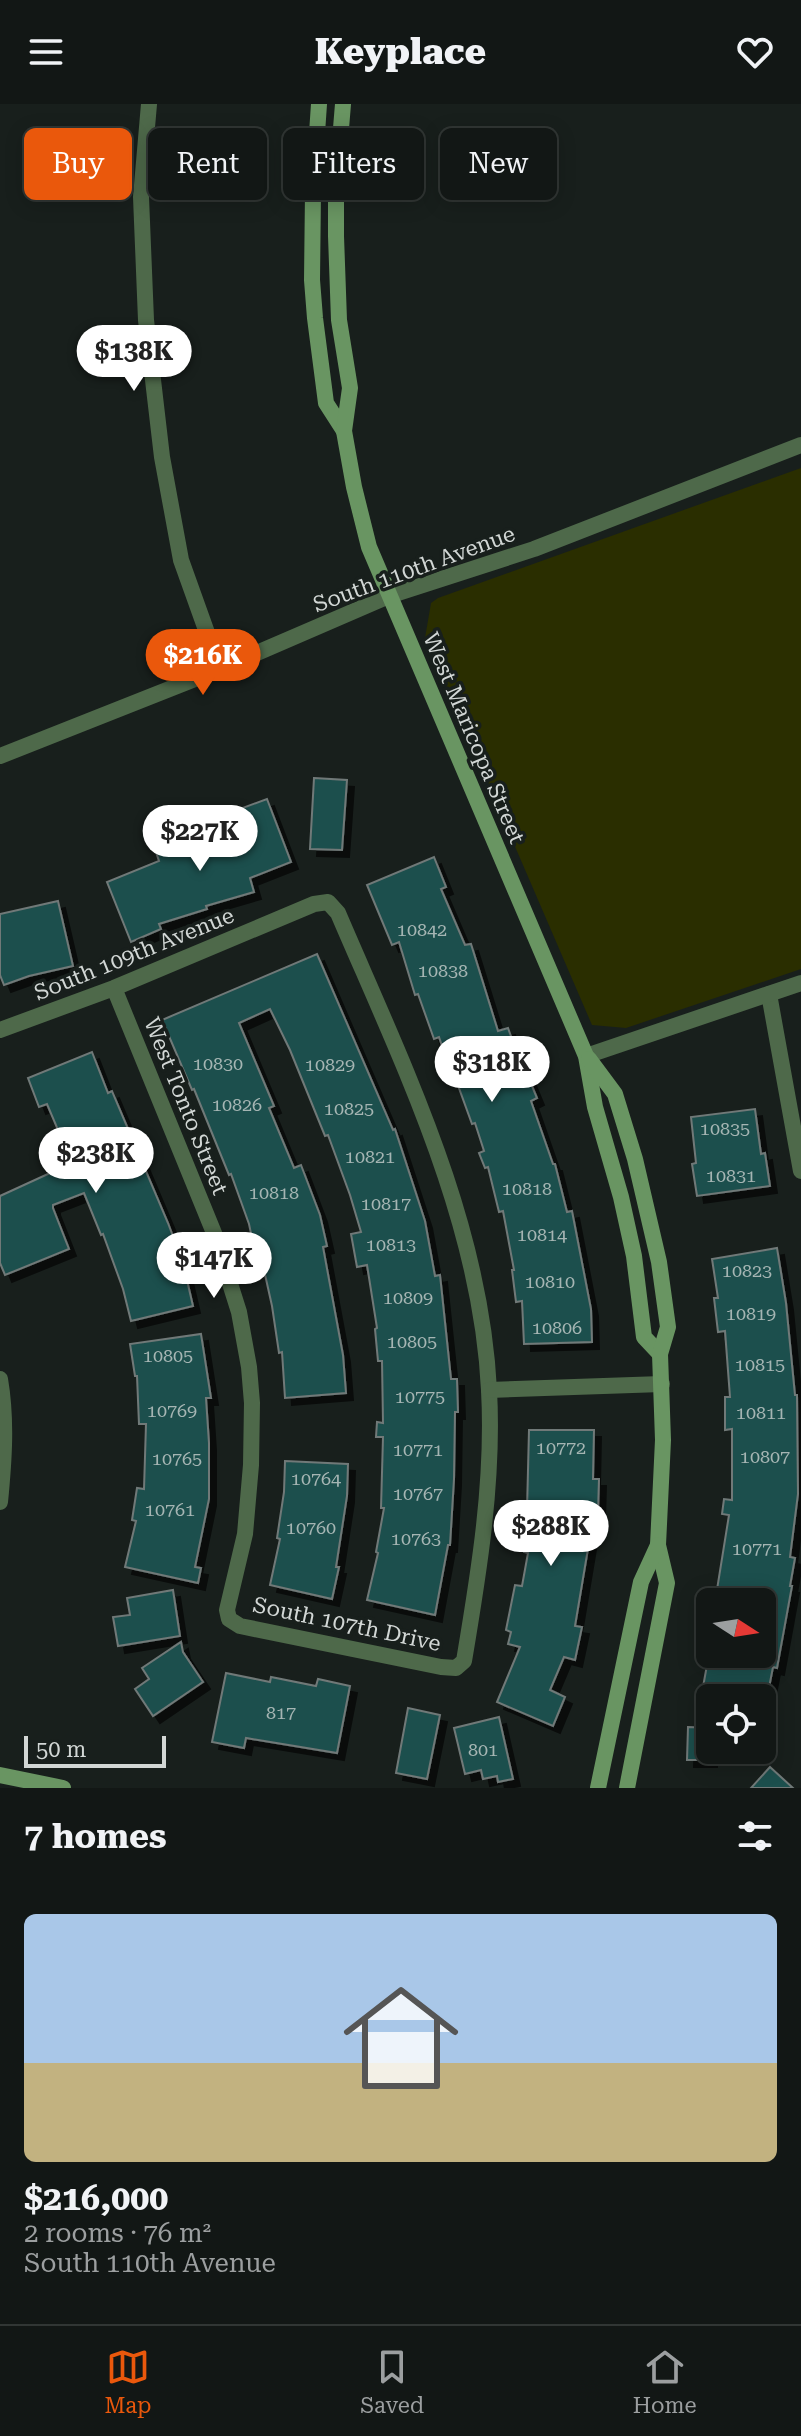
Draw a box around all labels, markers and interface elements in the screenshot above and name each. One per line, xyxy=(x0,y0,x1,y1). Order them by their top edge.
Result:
icon: menu xyxy=(24,30,68,74)
icon: heart xyxy=(733,30,777,74)
text: Keyplace xyxy=(315,31,486,73)
chip: Buy xyxy=(24,128,132,200)
chip: Rent xyxy=(148,128,267,200)
chip: Filters xyxy=(283,128,424,200)
chip: New xyxy=(440,128,557,200)
pin: $138K xyxy=(78,325,190,393)
text: $138K xyxy=(95,336,173,366)
street label: South 110th Avenue xyxy=(310,521,518,617)
pin: $216K xyxy=(147,629,259,697)
street label: West Maricopa Street xyxy=(418,629,530,847)
text: $216K xyxy=(164,640,242,670)
pin: $227K xyxy=(144,805,256,873)
text: $227K xyxy=(161,816,239,846)
street label: South 109th Avenue xyxy=(31,902,237,1006)
house number: 10842 xyxy=(397,919,447,940)
house number: 10838 xyxy=(418,960,468,981)
street label: West Tonto Street xyxy=(139,1014,233,1198)
pin: $318K xyxy=(436,1036,548,1104)
text: $318K xyxy=(453,1047,531,1077)
house number: 10830 xyxy=(193,1053,243,1074)
house number: 10829 xyxy=(305,1054,355,1075)
house number: 10826 xyxy=(212,1094,262,1115)
house number: 10825 xyxy=(324,1098,374,1119)
house number: 10835 xyxy=(700,1118,750,1139)
pin: $238K xyxy=(40,1127,152,1195)
text: $238K xyxy=(57,1138,135,1168)
house number: 10821 xyxy=(345,1146,395,1167)
house number: 10831 xyxy=(706,1165,756,1186)
house number: 10818 xyxy=(502,1178,552,1199)
house number: 10818 xyxy=(249,1182,299,1203)
house number: 10817 xyxy=(361,1193,411,1214)
house number: 10814 xyxy=(517,1224,567,1245)
pin: $147K xyxy=(158,1232,270,1300)
house number: 10813 xyxy=(366,1234,416,1255)
text: $147K xyxy=(175,1243,253,1273)
house number: 10823 xyxy=(722,1260,772,1281)
house number: 10810 xyxy=(525,1271,575,1292)
house number: 10809 xyxy=(383,1287,433,1308)
house number: 10819 xyxy=(726,1303,776,1324)
house number: 10806 xyxy=(532,1317,582,1338)
house number: 10805 xyxy=(387,1331,437,1352)
house number: 10805 xyxy=(143,1345,193,1366)
house number: 10815 xyxy=(735,1354,785,1375)
house number: 10775 xyxy=(395,1386,445,1407)
house number: 10769 xyxy=(147,1400,197,1421)
house number: 10811 xyxy=(736,1402,786,1423)
house number: 10772 xyxy=(536,1437,586,1458)
house number: 10771 xyxy=(393,1439,443,1460)
house number: 10807 xyxy=(740,1446,790,1467)
house number: 10765 xyxy=(152,1448,202,1469)
house number: 10764 xyxy=(291,1468,341,1489)
house number: 10767 xyxy=(393,1483,443,1504)
house number: 10761 xyxy=(145,1499,195,1520)
pin: $288K xyxy=(495,1500,607,1568)
text: $288K xyxy=(512,1511,590,1541)
house number: 10760 xyxy=(286,1517,336,1538)
house number: 10763 xyxy=(391,1528,441,1549)
house number: 10771 xyxy=(732,1538,782,1559)
north arrow xyxy=(696,1588,776,1668)
map controls xyxy=(696,1588,776,1764)
street label: South 107th Drive xyxy=(251,1592,443,1656)
button: locate xyxy=(696,1684,776,1764)
house number: 817 xyxy=(266,1702,296,1723)
scale bar xyxy=(24,1732,166,1768)
text: 50 m xyxy=(36,1737,86,1762)
house number: 801 xyxy=(468,1739,498,1760)
icon: filters xyxy=(733,1814,777,1858)
text: 7 homes xyxy=(24,1816,167,1856)
icon: home xyxy=(329,1966,473,2110)
text: $216,000 xyxy=(24,2178,168,2218)
text: 2 rooms · 76 m² xyxy=(24,2218,211,2248)
text: South 110th Avenue xyxy=(24,2248,276,2278)
tab: Map xyxy=(104,2345,151,2418)
tab: Saved xyxy=(360,2345,424,2418)
tab: Home xyxy=(633,2345,697,2418)

